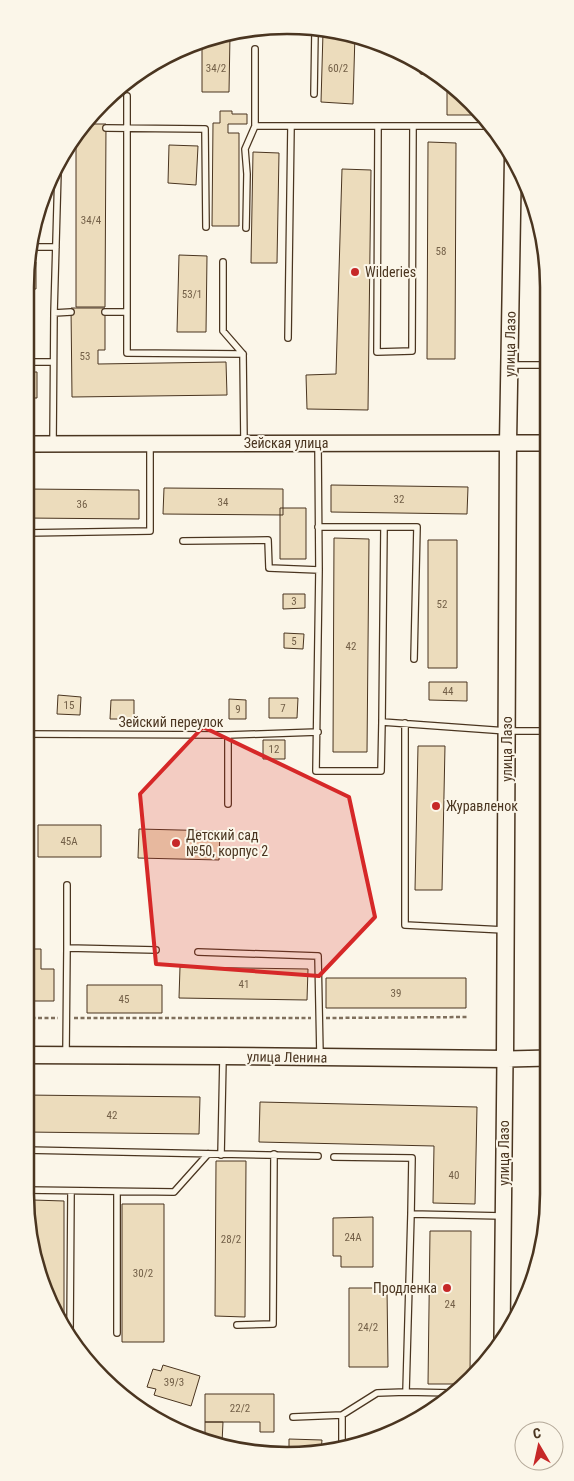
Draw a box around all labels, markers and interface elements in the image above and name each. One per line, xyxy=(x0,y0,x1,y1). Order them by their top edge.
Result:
house number: 34/2 xyxy=(206,62,226,75)
house number: 60/2 xyxy=(328,62,348,75)
house number: 34/4 xyxy=(81,214,102,227)
house number: 58 xyxy=(436,245,446,258)
place label: Wilderies xyxy=(365,264,416,280)
marker: Wilderies xyxy=(349,266,361,278)
house number: 53/1 xyxy=(182,288,202,301)
street label: улица Лазо xyxy=(501,311,519,377)
house number: 53 xyxy=(80,350,90,363)
street label: Зейская улица xyxy=(244,435,328,451)
house number: 32 xyxy=(394,493,404,506)
house number: 34 xyxy=(218,496,229,509)
house number: 36 xyxy=(77,498,87,511)
house number: 3 xyxy=(291,595,297,608)
house number: 52 xyxy=(437,598,447,611)
house number: 5 xyxy=(291,635,297,648)
house number: 42 xyxy=(346,640,356,653)
house number: 44 xyxy=(443,685,454,698)
house number: 15 xyxy=(64,699,74,712)
house number: 7 xyxy=(280,702,286,715)
house number: 9 xyxy=(235,703,241,716)
street label: Зейский переулок xyxy=(118,714,224,730)
street label: улица Лазо xyxy=(499,716,515,782)
house number: 12 xyxy=(269,743,279,756)
place label: Журавленок xyxy=(446,798,518,814)
marker: Журавленок xyxy=(430,800,442,812)
place label: Детский сад №50, корпус 2 xyxy=(186,827,268,859)
house number: 45А xyxy=(60,835,78,848)
marker: Детский сад №50, корпус 2 xyxy=(170,837,182,849)
house number: 41 xyxy=(239,978,249,991)
house number: 39 xyxy=(391,987,401,1000)
house number: 45 xyxy=(119,993,129,1006)
street label: улица Ленина xyxy=(247,1048,327,1066)
house number: 42 xyxy=(107,1109,117,1122)
street label: улица Лазо xyxy=(496,1120,512,1186)
house number: 40 xyxy=(449,1169,459,1182)
house number: 24А xyxy=(344,1231,362,1244)
house number: 28/2 xyxy=(221,1233,241,1246)
house number: 30/2 xyxy=(133,1267,153,1280)
place label: Продленка xyxy=(373,1280,437,1296)
marker: Продленка xyxy=(441,1282,453,1294)
house number: 24 xyxy=(445,1298,456,1311)
house number: 24/2 xyxy=(358,1321,378,1334)
house number: 39/3 xyxy=(164,1376,184,1389)
house number: 22/2 xyxy=(230,1402,250,1415)
north arrow xyxy=(514,1421,564,1471)
text: С xyxy=(532,1425,542,1442)

